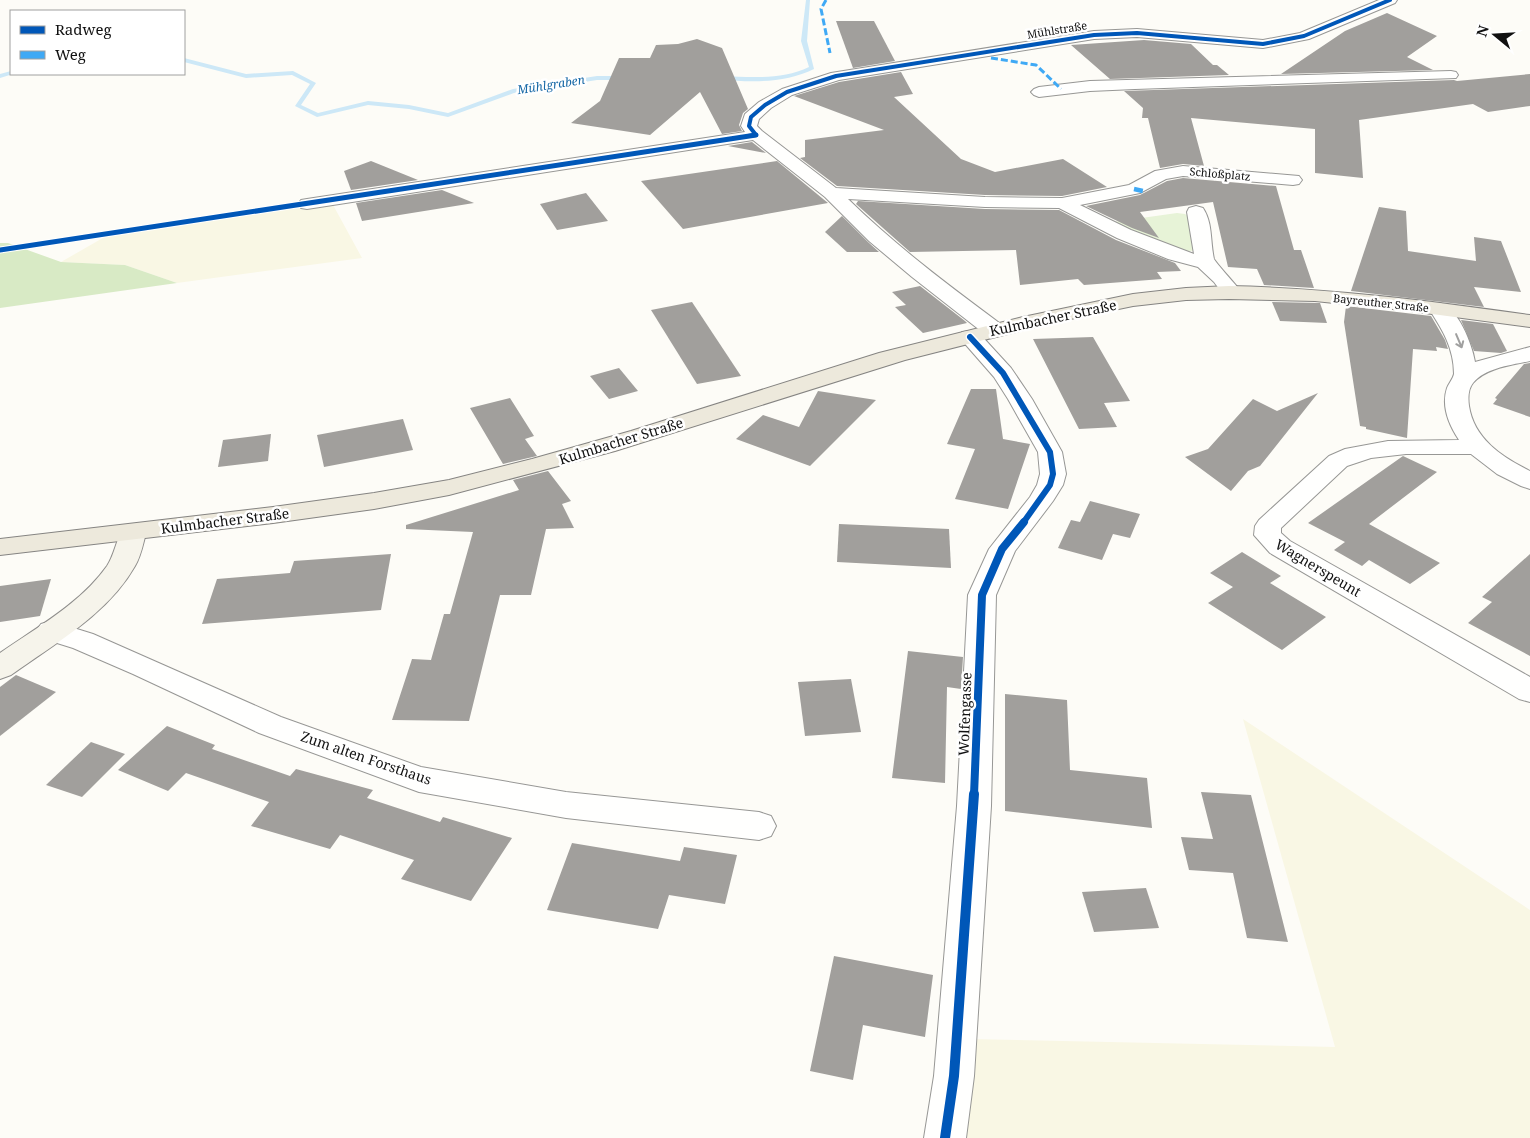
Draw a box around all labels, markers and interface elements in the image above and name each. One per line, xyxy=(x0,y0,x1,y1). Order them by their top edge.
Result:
legend xyxy=(10,10,185,75)
north arrow xyxy=(1470,10,1520,60)
street label: Mühlstraße xyxy=(1026,17,1088,42)
text: Radweg xyxy=(55,19,112,39)
text: N xyxy=(1471,23,1493,39)
text: Weg xyxy=(55,44,86,64)
water label: Mühlgraben xyxy=(515,71,586,98)
street label: Schloßplatz xyxy=(1189,163,1251,184)
street label: Bayreuther Straße xyxy=(1332,290,1430,315)
street label: Kulmbacher Straße xyxy=(988,295,1118,340)
one-way arrow xyxy=(1455,333,1464,348)
street label: Kulmbacher Straße xyxy=(556,413,685,469)
street label: Kulmbacher Straße xyxy=(160,503,290,538)
street label: Wagnerspeunt xyxy=(1272,534,1365,601)
street label: Wolfengasse xyxy=(954,672,975,756)
street label: Zum alten Forsthaus xyxy=(298,726,434,789)

